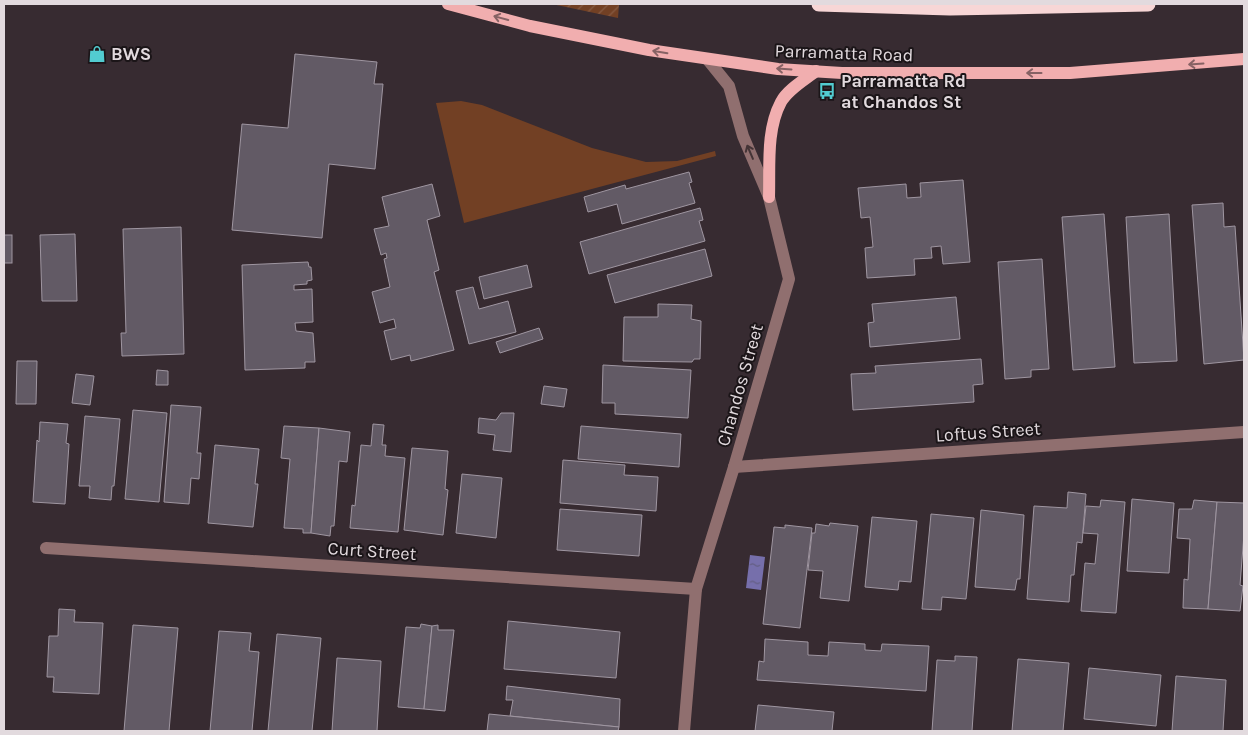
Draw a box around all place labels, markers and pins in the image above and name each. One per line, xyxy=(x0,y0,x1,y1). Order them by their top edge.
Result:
place label: BWS xyxy=(111,43,151,65)
shop icon: BWS xyxy=(87,44,107,64)
place label: Parramatta Rd at Chandos St xyxy=(841,70,966,113)
bus stop icon: Parramatta Rd at Chandos St xyxy=(817,81,837,101)

